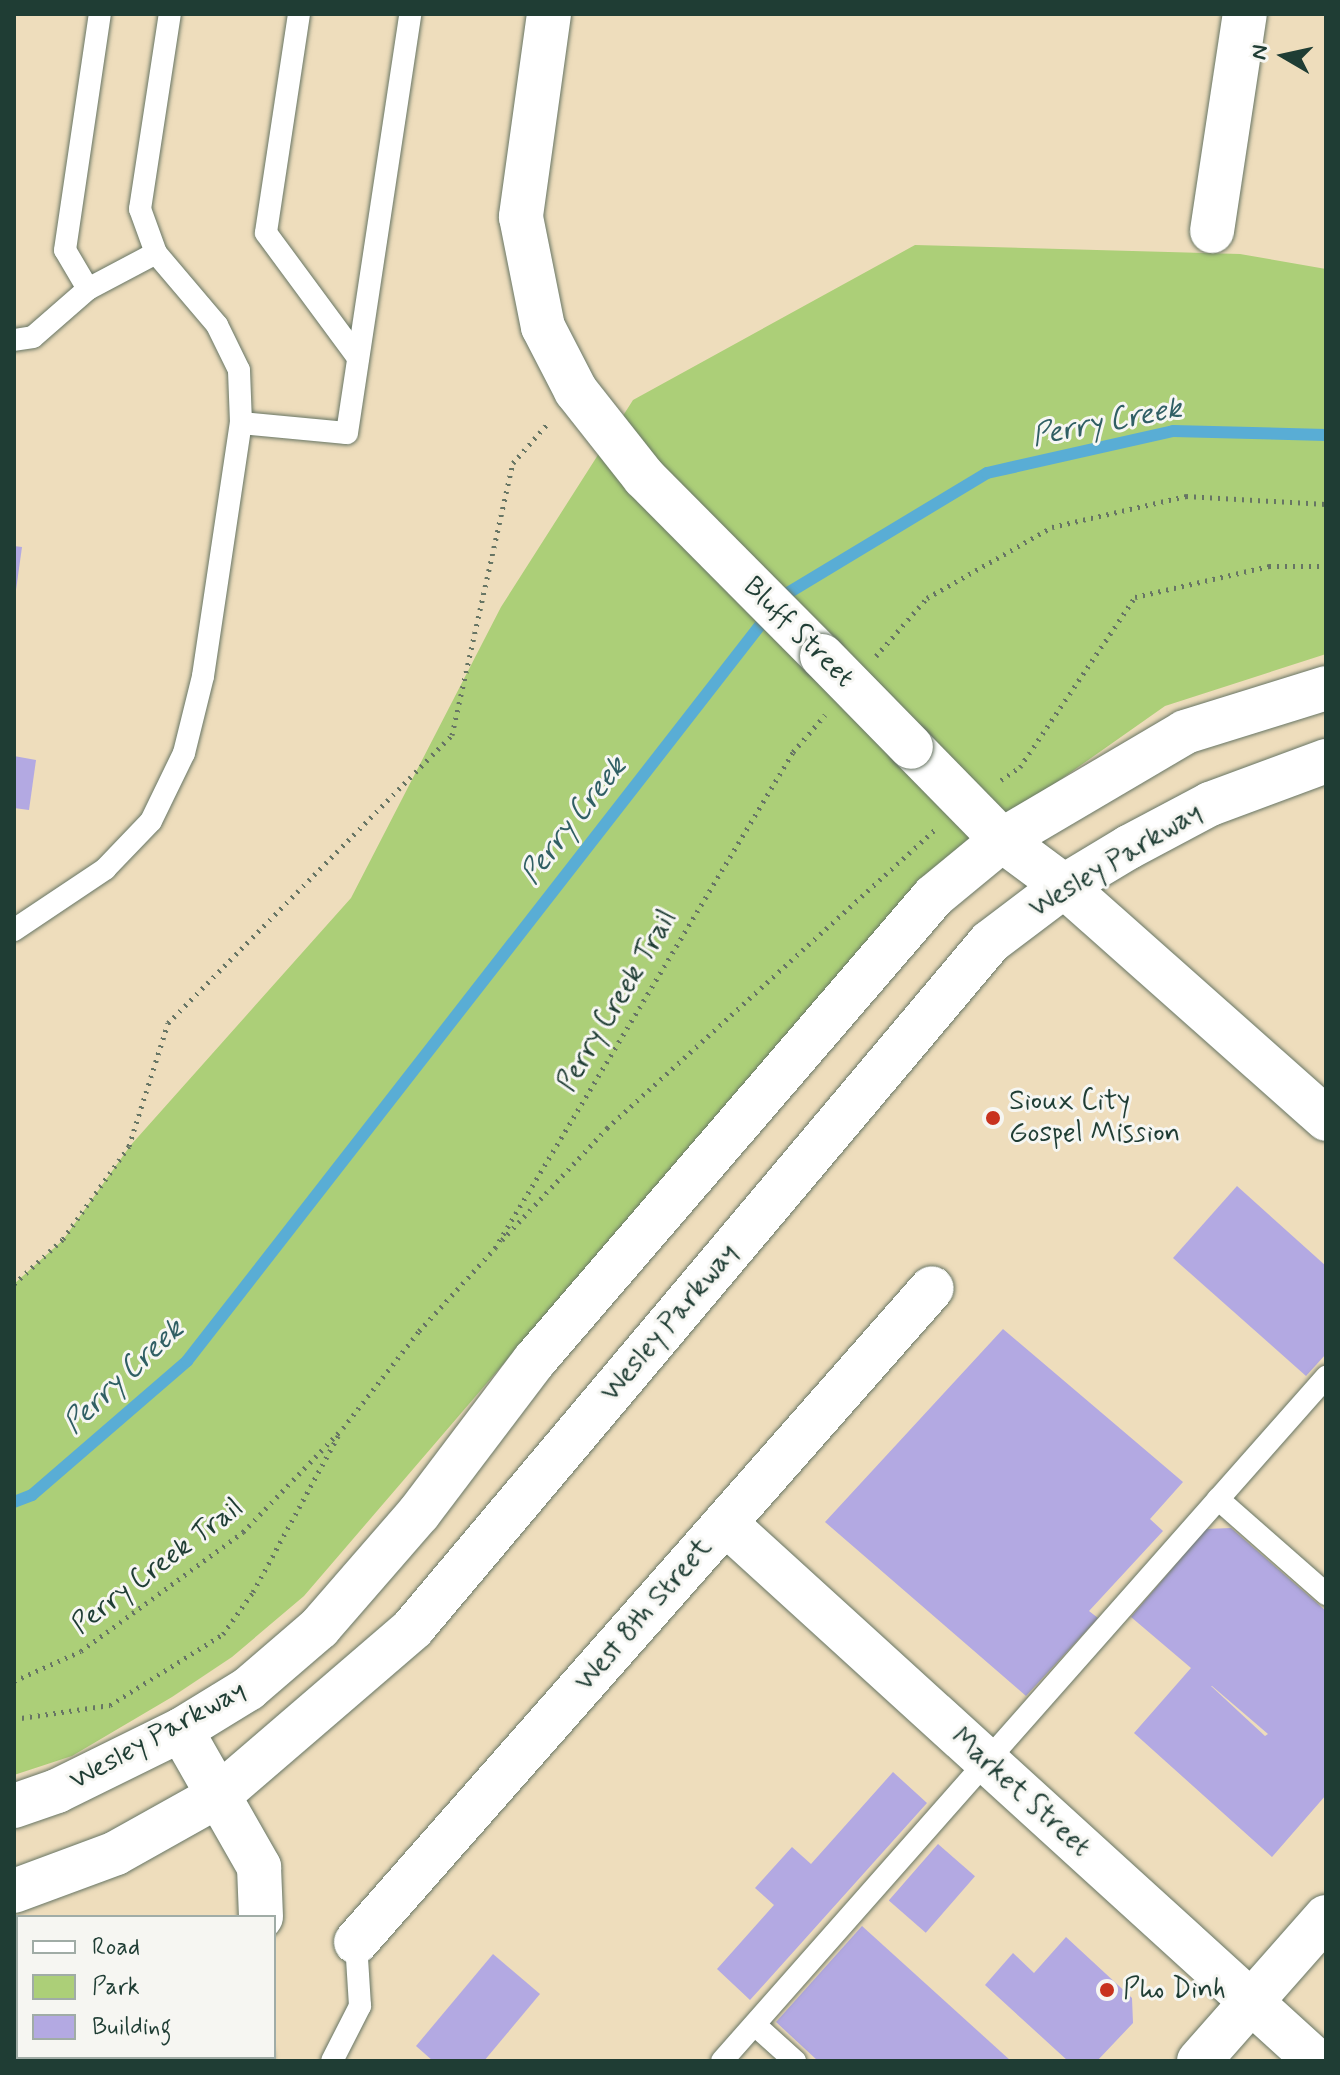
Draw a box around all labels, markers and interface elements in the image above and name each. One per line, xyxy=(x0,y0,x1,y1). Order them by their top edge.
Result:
north arrow xyxy=(1244,16,1324,96)
text: N xyxy=(1245,43,1275,62)
water label: Perry Creek xyxy=(1028,391,1186,455)
street label: Bluff Street xyxy=(734,569,862,697)
water label: Perry Creek xyxy=(512,749,636,893)
street label: Wesley Parkway xyxy=(1024,797,1208,925)
street label: Perry Creek Trail xyxy=(552,906,684,1096)
place label: Sioux City Gospel Mission xyxy=(1009,1085,1176,1151)
marker: Sioux City Gospel Mission xyxy=(984,1109,1002,1127)
street label: Wesley Parkway xyxy=(595,1238,745,1408)
water label: Perry Creek xyxy=(55,1311,193,1443)
street label: Perry Creek Trail xyxy=(67,1493,249,1641)
street label: West 8th Street xyxy=(568,1531,720,1699)
street label: Wesley Parkway xyxy=(65,1674,251,1798)
street label: Market Street xyxy=(941,1720,1099,1866)
legend xyxy=(16,1915,276,2059)
text: Road xyxy=(92,1932,140,1963)
text: Park xyxy=(92,1972,140,2003)
place label: Pho Dinh xyxy=(1123,1973,1226,2007)
marker: Pho Dinh xyxy=(1098,1981,1116,1999)
text: Building xyxy=(92,2012,172,2043)

